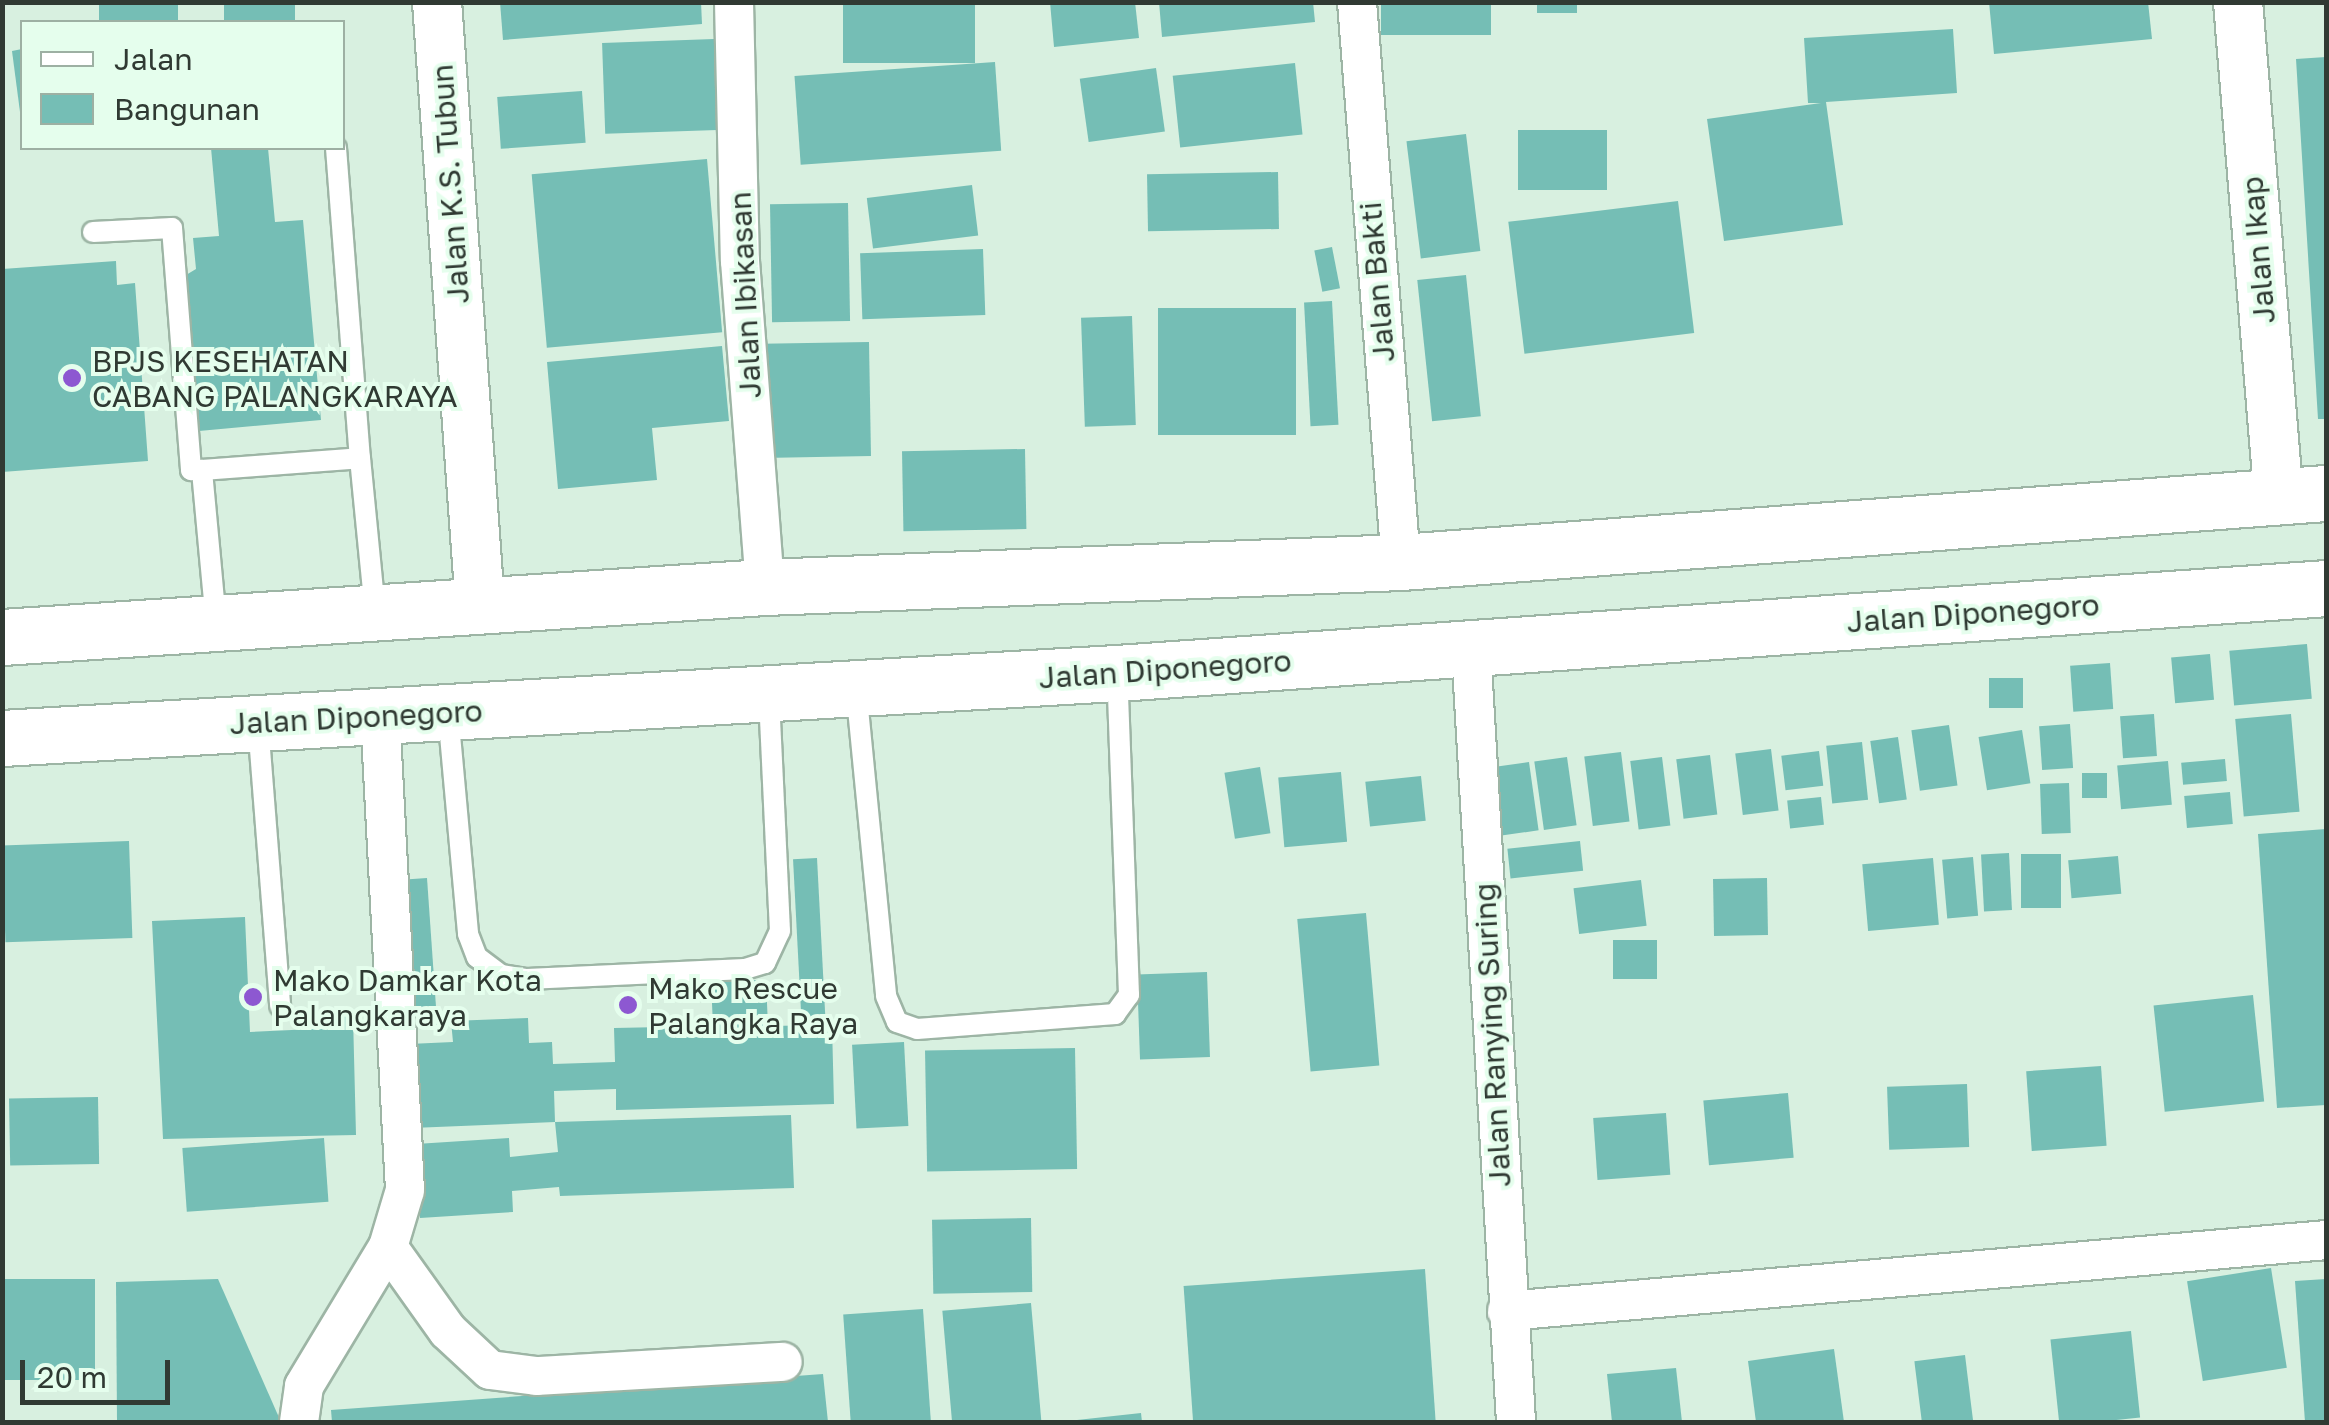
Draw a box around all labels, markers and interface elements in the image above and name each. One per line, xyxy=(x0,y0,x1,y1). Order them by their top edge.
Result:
legend xyxy=(20,20,345,150)
text: Jalan xyxy=(114,41,193,77)
street label: Jalan K.S. Tubun xyxy=(424,63,476,305)
text: Bangunan xyxy=(114,91,260,127)
street label: Jalan Ikap xyxy=(2234,175,2282,325)
street label: Jalan Ibikasan xyxy=(722,191,768,399)
street label: Jalan Bakti xyxy=(1352,200,1402,364)
place label: BPJS KESEHATAN CABANG PALANGKARAYA xyxy=(92,343,458,414)
marker: BPJS KESEHATAN CABANG PALANGKARAYA xyxy=(61,367,83,389)
street label: Jalan Diponegoro xyxy=(1845,586,2101,640)
street label: Jalan Diponegoro xyxy=(1037,642,1293,696)
street label: Jalan Diponegoro xyxy=(229,692,483,742)
street label: Jalan Ranying Suring xyxy=(1466,882,1518,1188)
place label: Mako Damkar Kota Palangkaraya xyxy=(273,962,542,1032)
place label: Mako Rescue Palangka Raya xyxy=(648,970,858,1040)
marker: Mako Damkar Kota Palangkaraya xyxy=(242,986,264,1008)
marker: Mako Rescue Palangka Raya xyxy=(617,994,639,1016)
scale bar xyxy=(25,1340,175,1402)
text: 20 m xyxy=(37,1359,107,1395)

